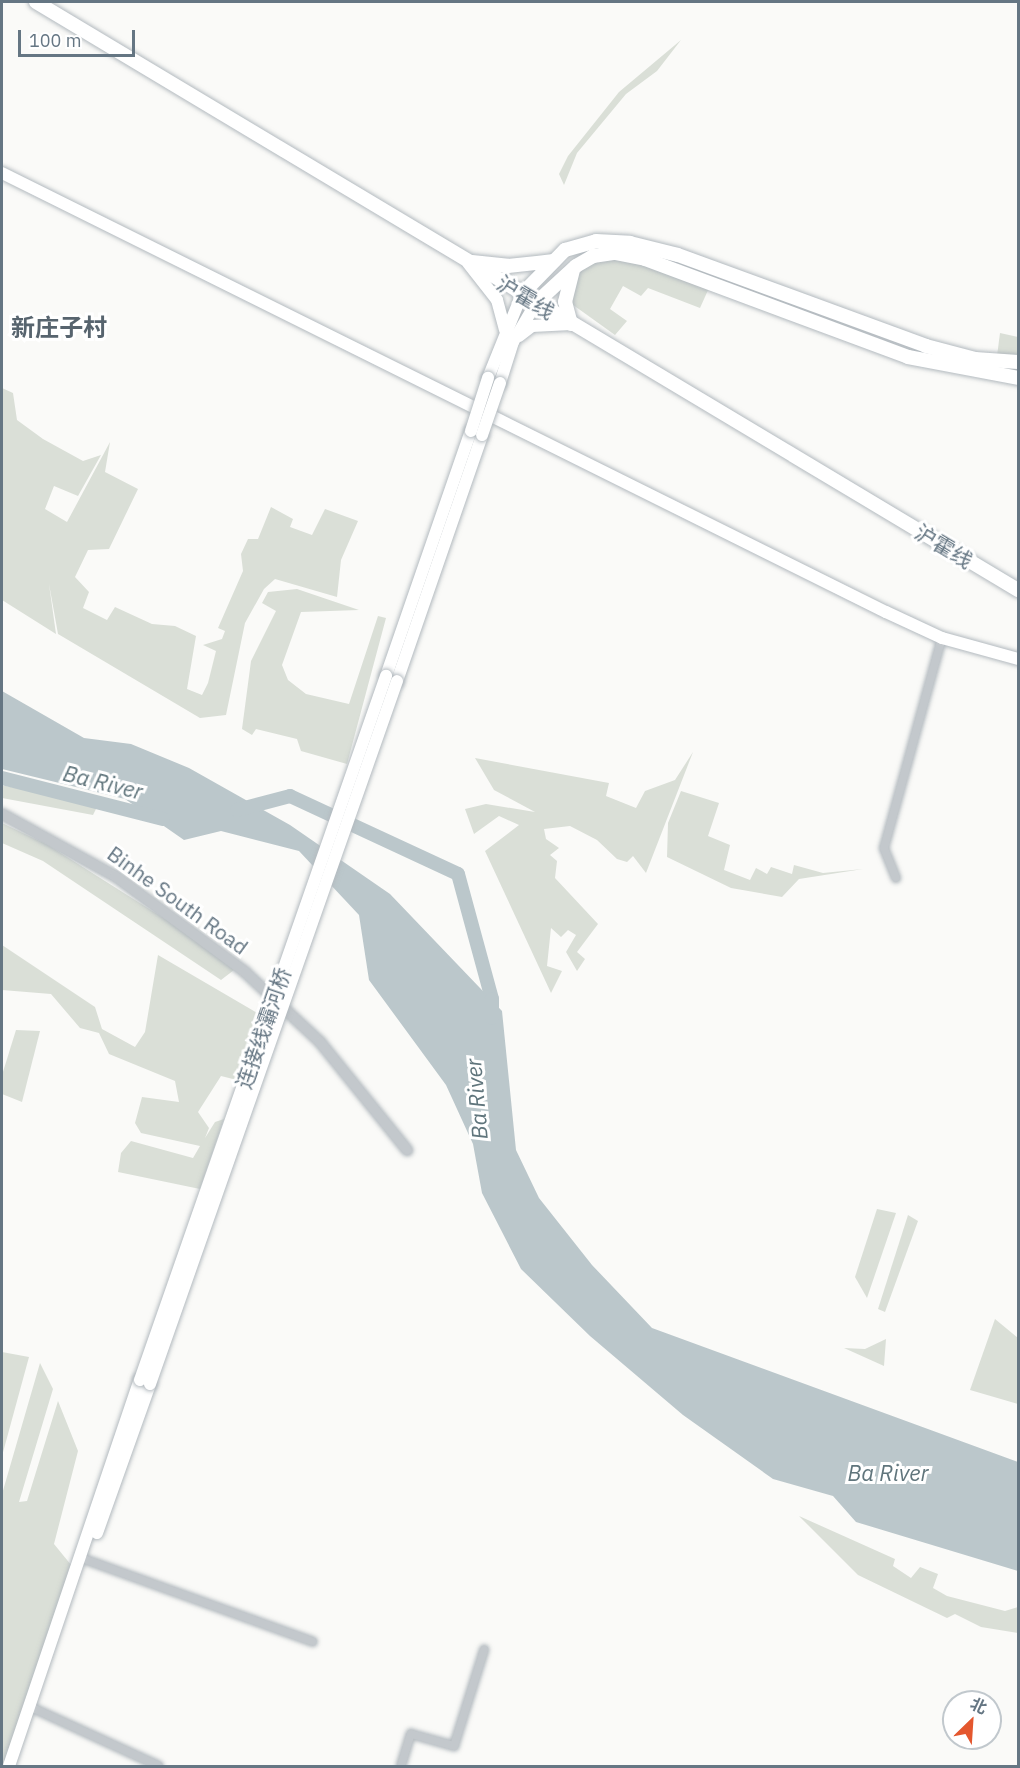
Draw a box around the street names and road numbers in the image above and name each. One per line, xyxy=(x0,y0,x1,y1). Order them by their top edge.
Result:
street label: 沪霍线 xyxy=(493,270,559,324)
street label: 沪霍线 xyxy=(911,519,977,573)
street label: Binhe South Road xyxy=(103,841,253,959)
street label: 连接线灞河桥 xyxy=(231,964,295,1092)

